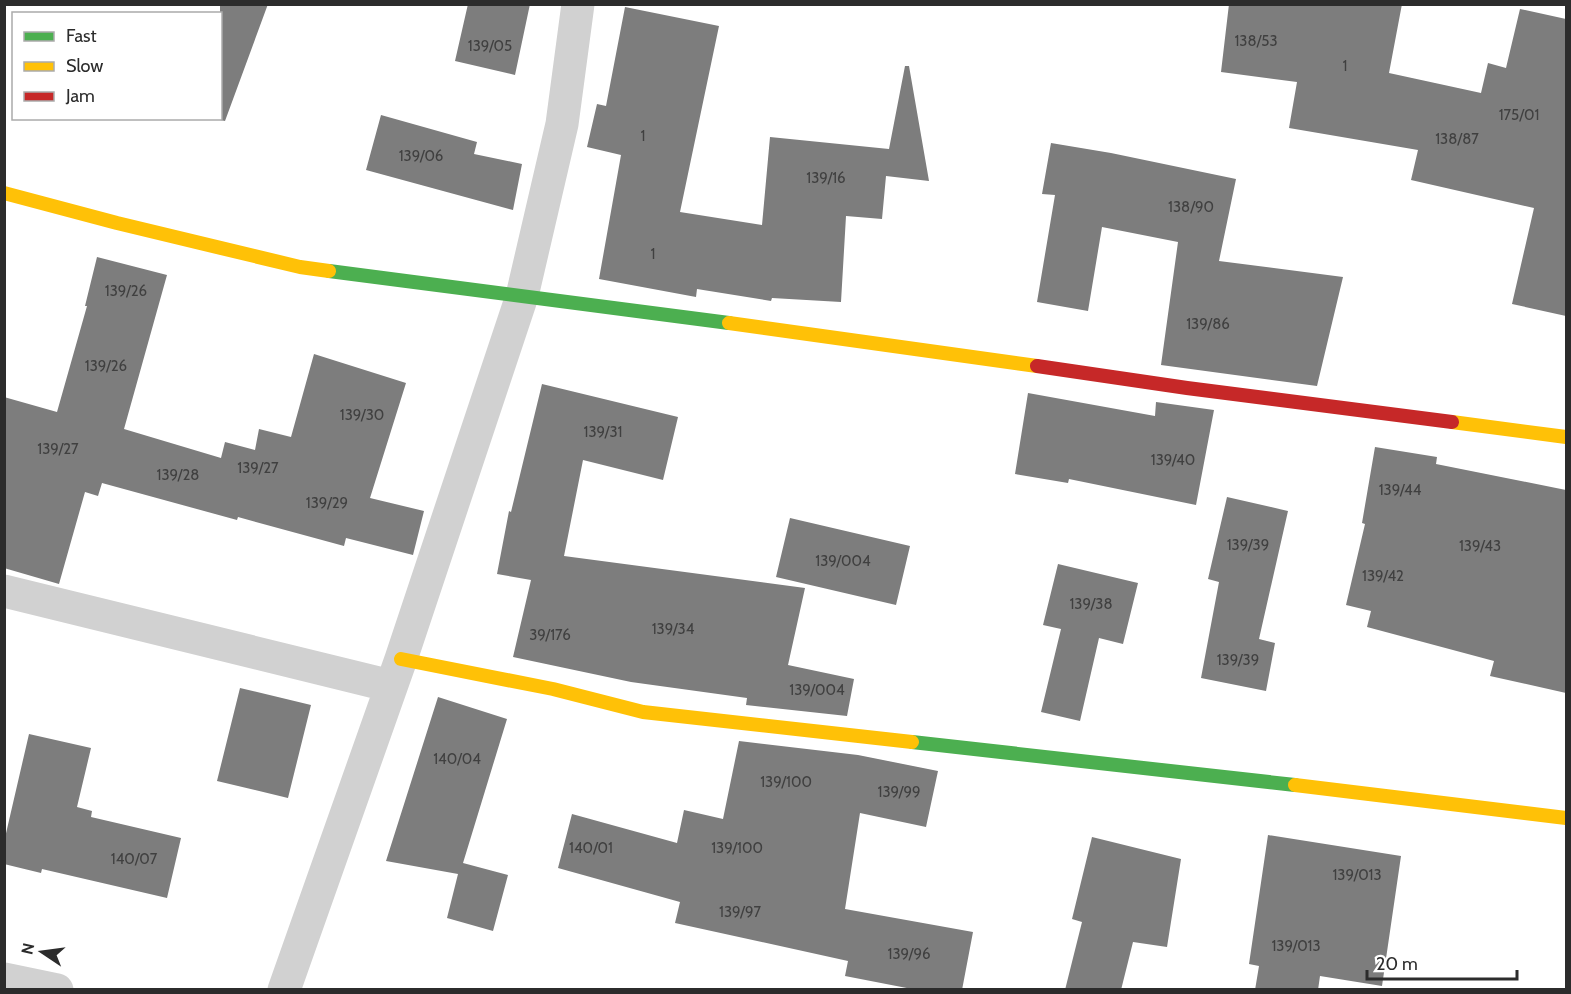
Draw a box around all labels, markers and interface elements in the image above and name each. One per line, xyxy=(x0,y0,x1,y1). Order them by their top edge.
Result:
legend xyxy=(12,12,222,120)
text: Fast xyxy=(66,25,97,47)
house number: 138/53 xyxy=(1234,32,1278,50)
house number: 139/05 xyxy=(468,37,512,55)
text: Slow xyxy=(66,55,103,77)
house number: 1 xyxy=(1343,57,1347,75)
text: Jam xyxy=(65,85,95,107)
house number: 175/01 xyxy=(1499,106,1539,124)
house number: 1 xyxy=(641,127,645,145)
house number: 138/87 xyxy=(1435,130,1479,148)
house number: 139/06 xyxy=(399,147,443,165)
house number: 139/16 xyxy=(806,169,846,187)
house number: 138/90 xyxy=(1168,198,1214,216)
house number: 1 xyxy=(651,245,655,263)
house number: 139/26 xyxy=(105,282,147,300)
house number: 139/86 xyxy=(1186,315,1230,333)
house number: 139/26 xyxy=(85,357,127,375)
house number: 139/30 xyxy=(340,406,384,424)
house number: 139/31 xyxy=(584,423,622,441)
house number: 139/27 xyxy=(37,440,79,458)
house number: 139/40 xyxy=(1151,451,1195,469)
house number: 139/27 xyxy=(237,459,279,477)
house number: 139/28 xyxy=(157,466,199,484)
house number: 139/44 xyxy=(1379,481,1422,499)
house number: 139/29 xyxy=(306,494,348,512)
house number: 139/39 xyxy=(1227,536,1269,554)
house number: 139/43 xyxy=(1459,537,1501,555)
house number: 139/004 xyxy=(815,552,871,570)
house number: 139/42 xyxy=(1362,567,1404,585)
house number: 139/38 xyxy=(1069,595,1113,613)
house number: 139/34 xyxy=(652,620,695,638)
house number: 39/176 xyxy=(529,626,571,644)
house number: 139/39 xyxy=(1217,651,1259,669)
house number: 139/004 xyxy=(789,681,845,699)
house number: 140/04 xyxy=(433,750,481,768)
house number: 139/100 xyxy=(760,773,812,791)
house number: 139/99 xyxy=(878,783,920,801)
house number: 140/01 xyxy=(569,839,613,857)
house number: 139/100 xyxy=(711,839,763,857)
house number: 140/07 xyxy=(111,850,158,868)
house number: 139/013 xyxy=(1332,866,1382,884)
house number: 139/97 xyxy=(719,903,761,921)
north arrow xyxy=(12,922,72,982)
house number: 139/013 xyxy=(1271,937,1321,955)
text: N xyxy=(17,941,38,956)
scale bar xyxy=(1367,943,1517,981)
house number: 139/96 xyxy=(888,945,930,963)
text: 20 m xyxy=(1376,953,1418,975)

